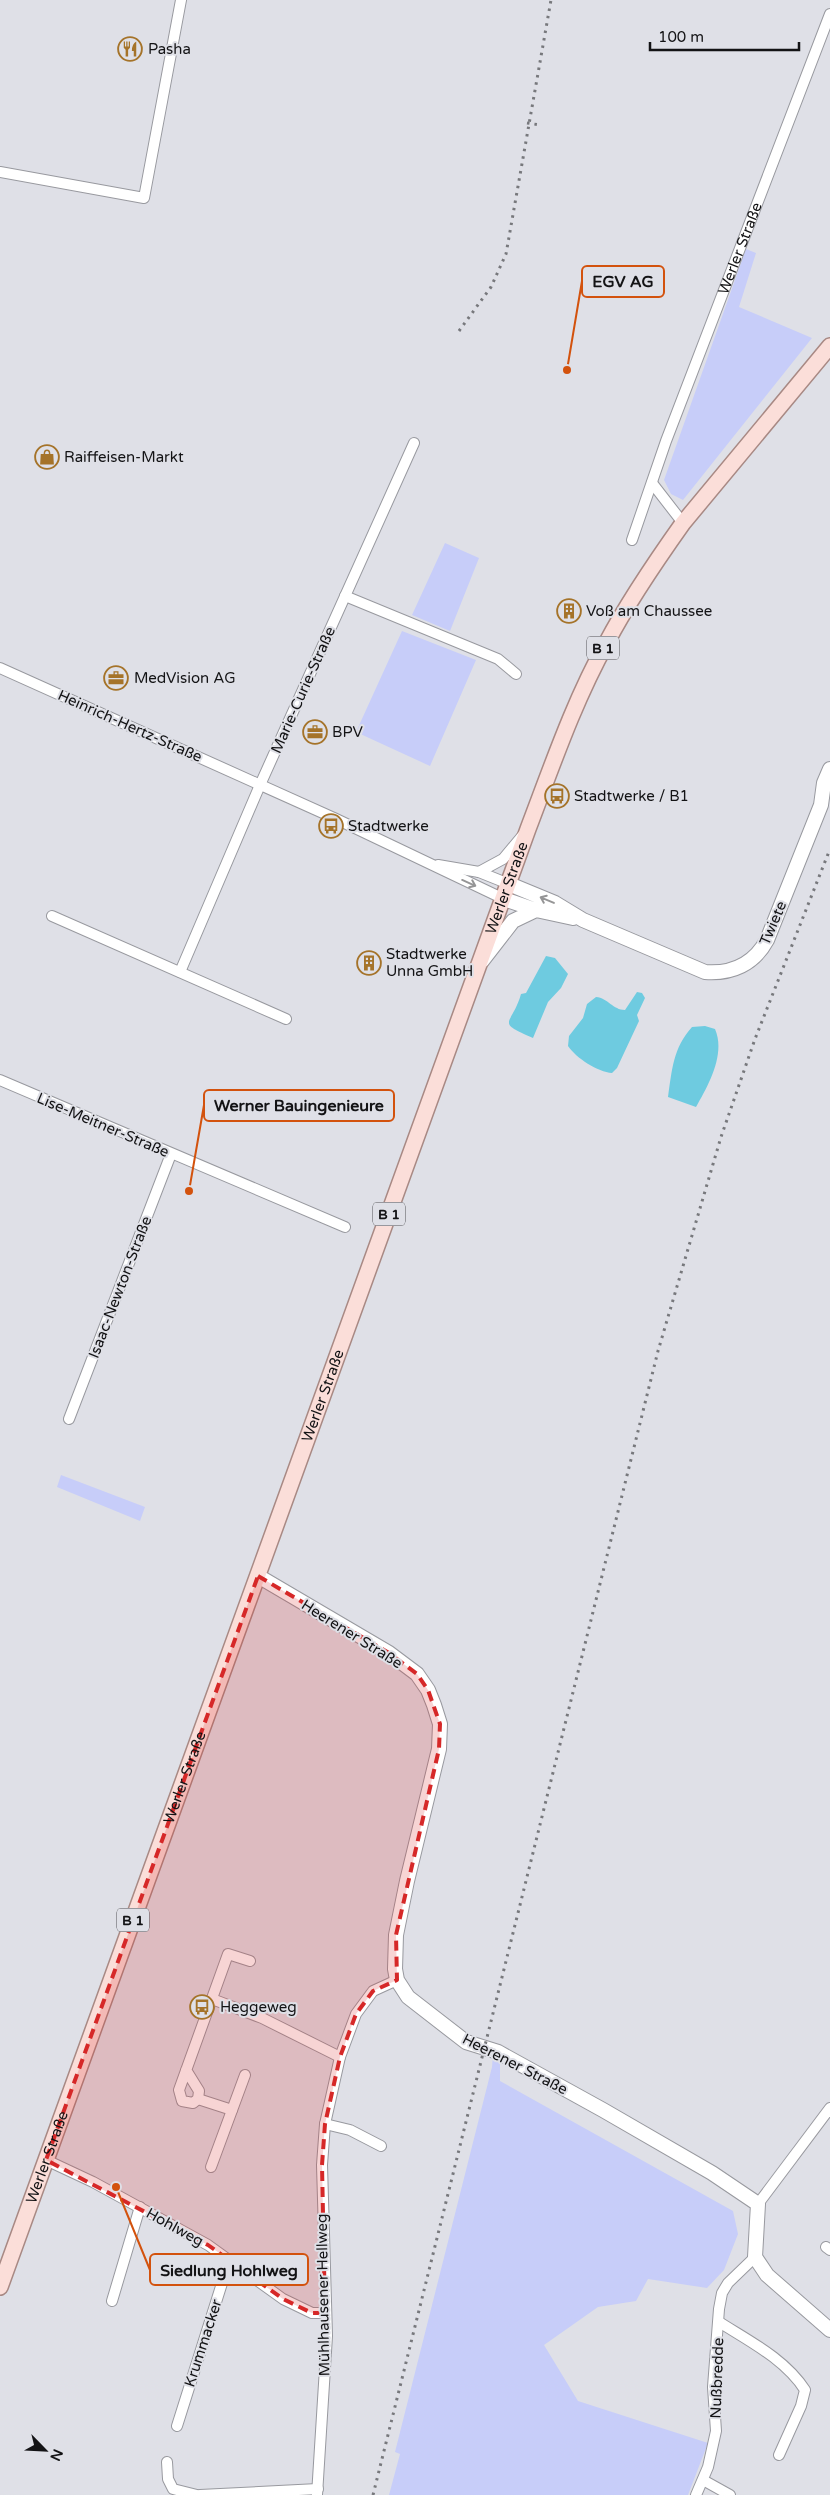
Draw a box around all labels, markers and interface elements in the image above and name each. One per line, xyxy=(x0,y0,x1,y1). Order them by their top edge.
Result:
scale bar xyxy=(650,20,799,52)
text: 100 m xyxy=(658,28,704,46)
restaurant icon: Pasha xyxy=(117,36,143,62)
place label: Pasha xyxy=(148,40,191,58)
street label: Werler Straße xyxy=(714,200,766,297)
callout: EGV AG xyxy=(582,266,664,297)
text: EGV AG xyxy=(592,272,654,292)
shop icon: Raiffeisen-Markt xyxy=(34,444,60,470)
place label: Raiffeisen-Markt xyxy=(64,448,184,466)
building icon: Voß am Chaussee xyxy=(556,598,582,624)
place label: Voß am Chaussee xyxy=(586,602,712,620)
street label: Marie-Curie-Straße xyxy=(267,624,339,756)
road number: B 1 xyxy=(587,636,619,660)
office icon: MedVision AG xyxy=(103,665,129,691)
place label: MedVision AG xyxy=(134,669,236,687)
street label: Heinrich-Hertz-Straße xyxy=(55,686,205,766)
office icon: BPV xyxy=(302,719,328,745)
place label: BPV xyxy=(332,723,363,741)
bus stop icon: Stadtwerke / B1 xyxy=(544,783,570,809)
place label: Stadtwerke / B1 xyxy=(574,787,689,805)
bus stop icon: Stadtwerke xyxy=(318,813,344,839)
place label: Stadtwerke xyxy=(348,817,429,835)
street label: Werler Straße xyxy=(482,839,532,937)
one-way arrow xyxy=(461,879,476,889)
one-way arrow xyxy=(540,895,555,904)
street label: Twiete xyxy=(756,898,790,948)
place label: Stadtwerke Unna GmbH xyxy=(386,945,473,980)
building icon: Stadtwerke Unna GmbH xyxy=(356,950,382,976)
street label: Lise-Meitner-Straße xyxy=(34,1089,172,1161)
callout: Werner Bauingenieure xyxy=(204,1090,394,1121)
text: Werner Bauingenieure xyxy=(214,1096,384,1116)
road number: B 1 xyxy=(373,1202,405,1226)
street label: Isaac-Newton-Straße xyxy=(85,1213,155,1361)
street label: Werler Straße xyxy=(298,1347,348,1444)
street label: Heerener Straße xyxy=(298,1596,406,1672)
street label: Werler Straße xyxy=(160,1729,210,1826)
road number: B 1 xyxy=(117,1908,149,1932)
bus stop icon: Heggeweg xyxy=(189,1994,215,2020)
place label: Heggeweg xyxy=(220,1998,297,2016)
street label: Heerener Straße xyxy=(459,2030,571,2098)
street label: Werler Straße xyxy=(22,2109,72,2206)
street label: Hohlweg xyxy=(143,2204,207,2250)
street label: Mühlhausener Hellweg xyxy=(313,2213,333,2377)
callout: Siedlung Hohlweg xyxy=(150,2254,308,2285)
text: Siedlung Hohlweg xyxy=(160,2261,298,2281)
street label: Krummacker xyxy=(180,2297,226,2389)
street label: Nußbredde xyxy=(707,2337,727,2419)
north arrow xyxy=(20,2425,70,2475)
text: N xyxy=(46,2446,66,2464)

